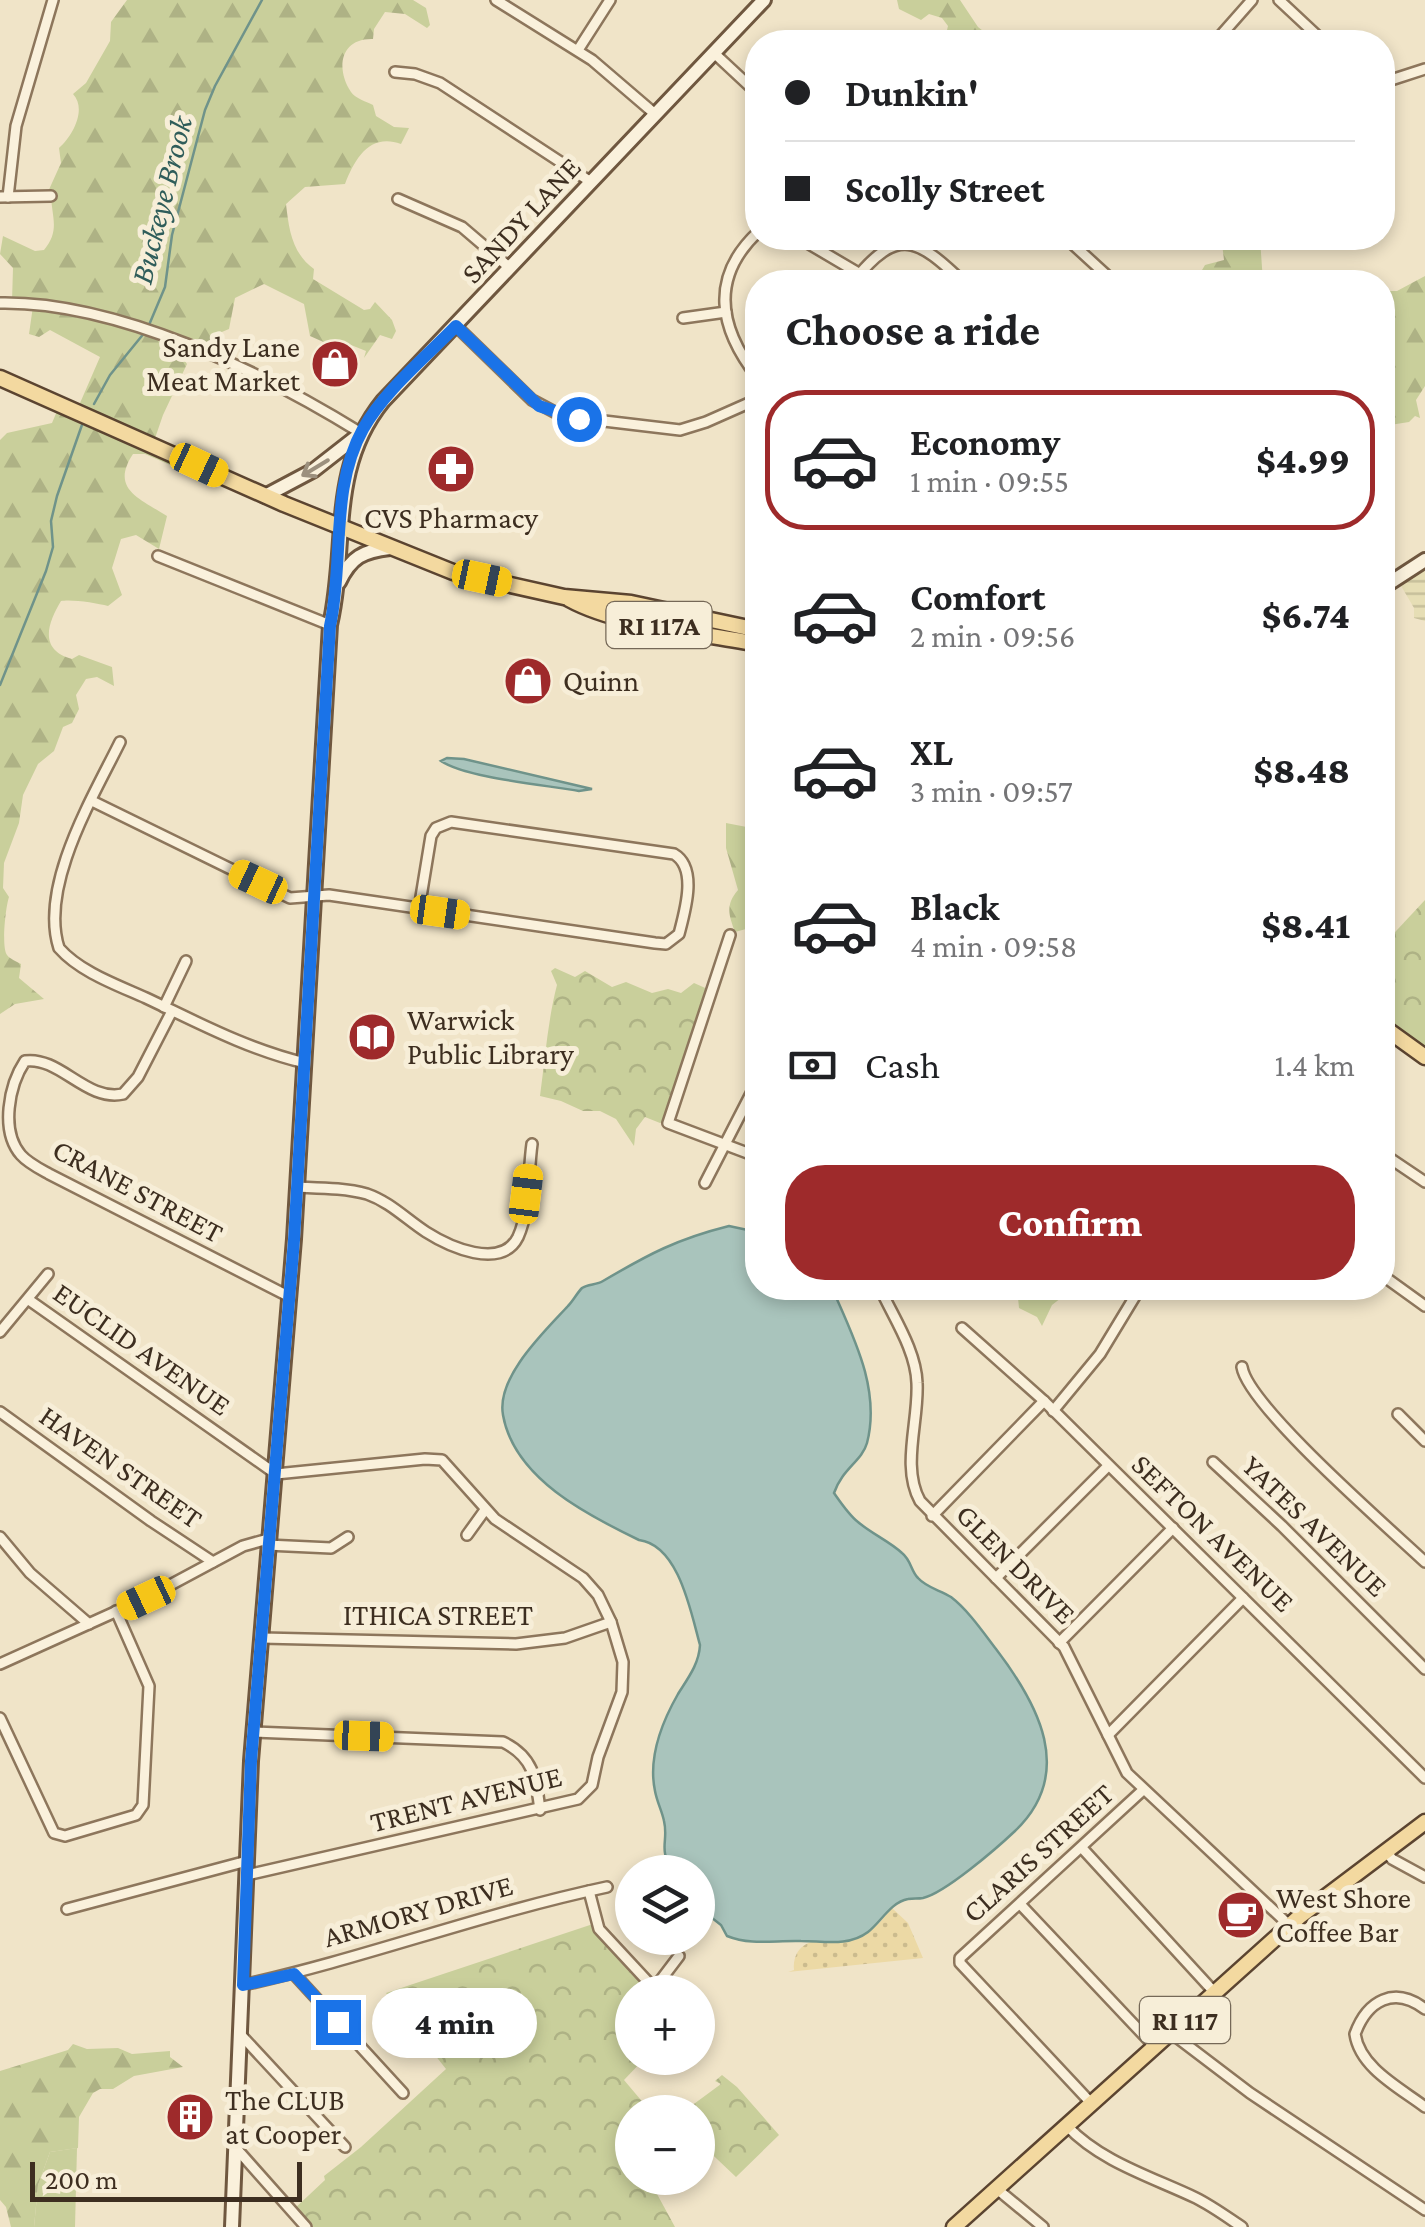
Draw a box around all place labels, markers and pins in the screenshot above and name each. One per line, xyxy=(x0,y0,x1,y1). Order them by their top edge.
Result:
place label: Sandy Lane Meat Market xyxy=(146,330,301,397)
shop icon: Sandy Lane Meat Market xyxy=(309,338,361,390)
pharmacy icon: CVS Pharmacy xyxy=(425,443,477,495)
place label: CVS Pharmacy xyxy=(364,501,538,535)
shop icon: Quinn xyxy=(502,655,554,707)
place label: Quinn xyxy=(563,664,639,697)
place label: Warwick Public Library xyxy=(407,1003,574,1071)
library icon: Warwick Public Library xyxy=(346,1011,398,1063)
place label: West Shore Coffee Bar xyxy=(1276,1881,1411,1948)
cafe icon: West Shore Coffee Bar xyxy=(1215,1889,1267,1941)
place label: The CLUB at Cooper xyxy=(225,2083,345,2151)
building icon: The CLUB at Cooper xyxy=(164,2091,216,2143)

